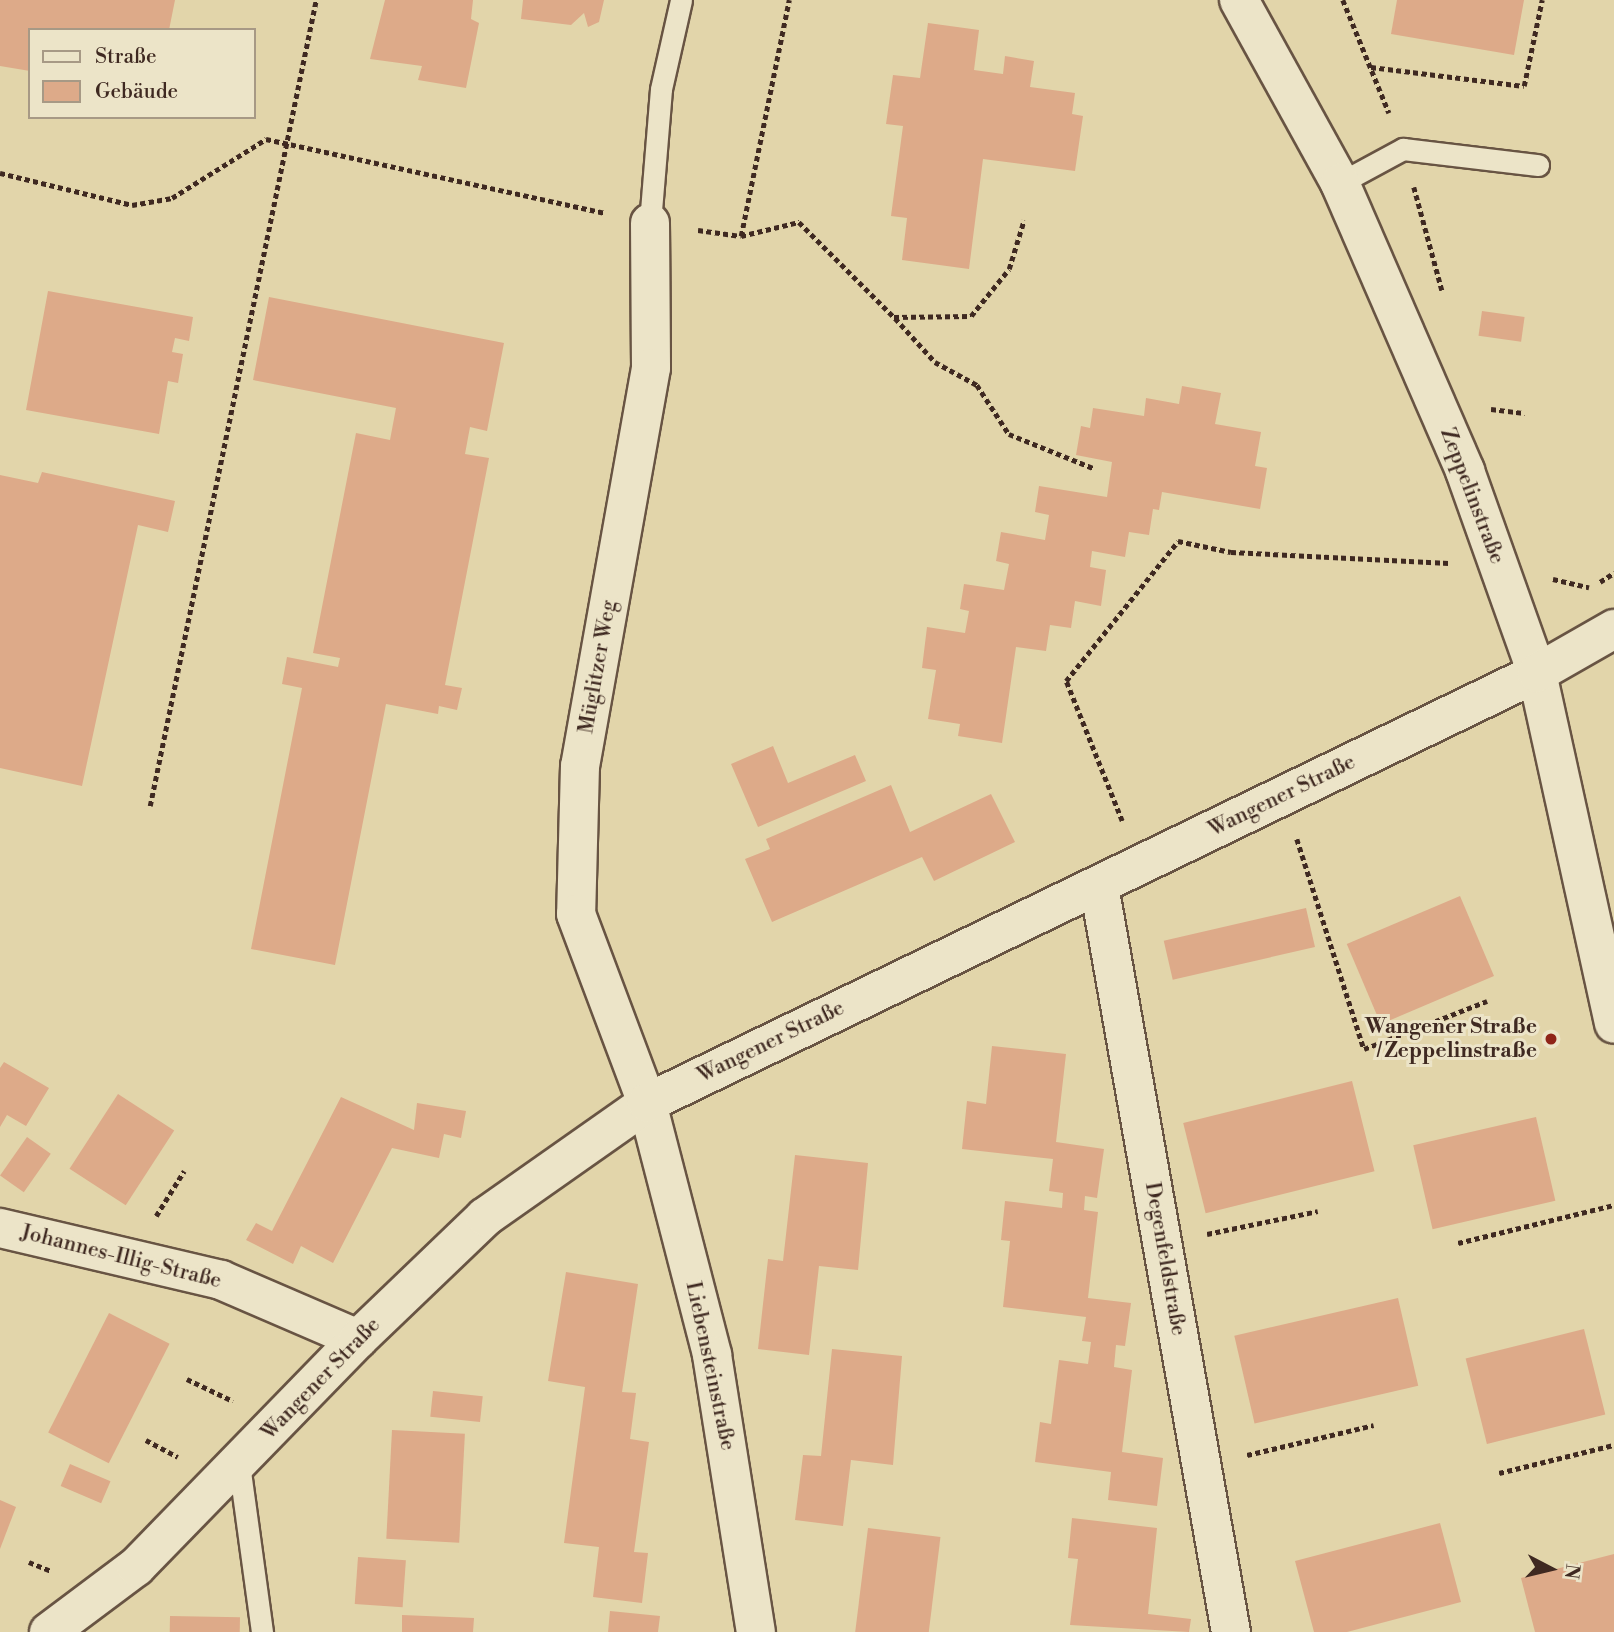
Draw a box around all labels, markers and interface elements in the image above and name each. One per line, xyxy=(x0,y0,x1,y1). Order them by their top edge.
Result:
legend xyxy=(28,28,256,119)
text: Straße xyxy=(95,44,157,70)
text: Gebäude xyxy=(95,79,178,105)
street label: Zeppelinstraße xyxy=(1435,424,1509,568)
street label: Müglitzer Weg xyxy=(574,598,622,736)
street label: Wangener Straße xyxy=(1205,750,1359,842)
street label: Wangener Straße xyxy=(694,996,848,1088)
place label: Wangener Straße / Zeppelinstraße xyxy=(1365,1014,1537,1064)
marker: Wangener Straße / Zeppelinstraße xyxy=(1543,1031,1559,1047)
street label: Degenfeldstraße xyxy=(1139,1180,1191,1338)
street label: Johannes-Illig-Straße xyxy=(18,1220,224,1294)
street label: Liebensteinstraße xyxy=(680,1279,740,1453)
street label: Wangener Straße xyxy=(256,1313,386,1445)
north arrow xyxy=(1516,1534,1586,1604)
text: N xyxy=(1559,1563,1585,1580)

